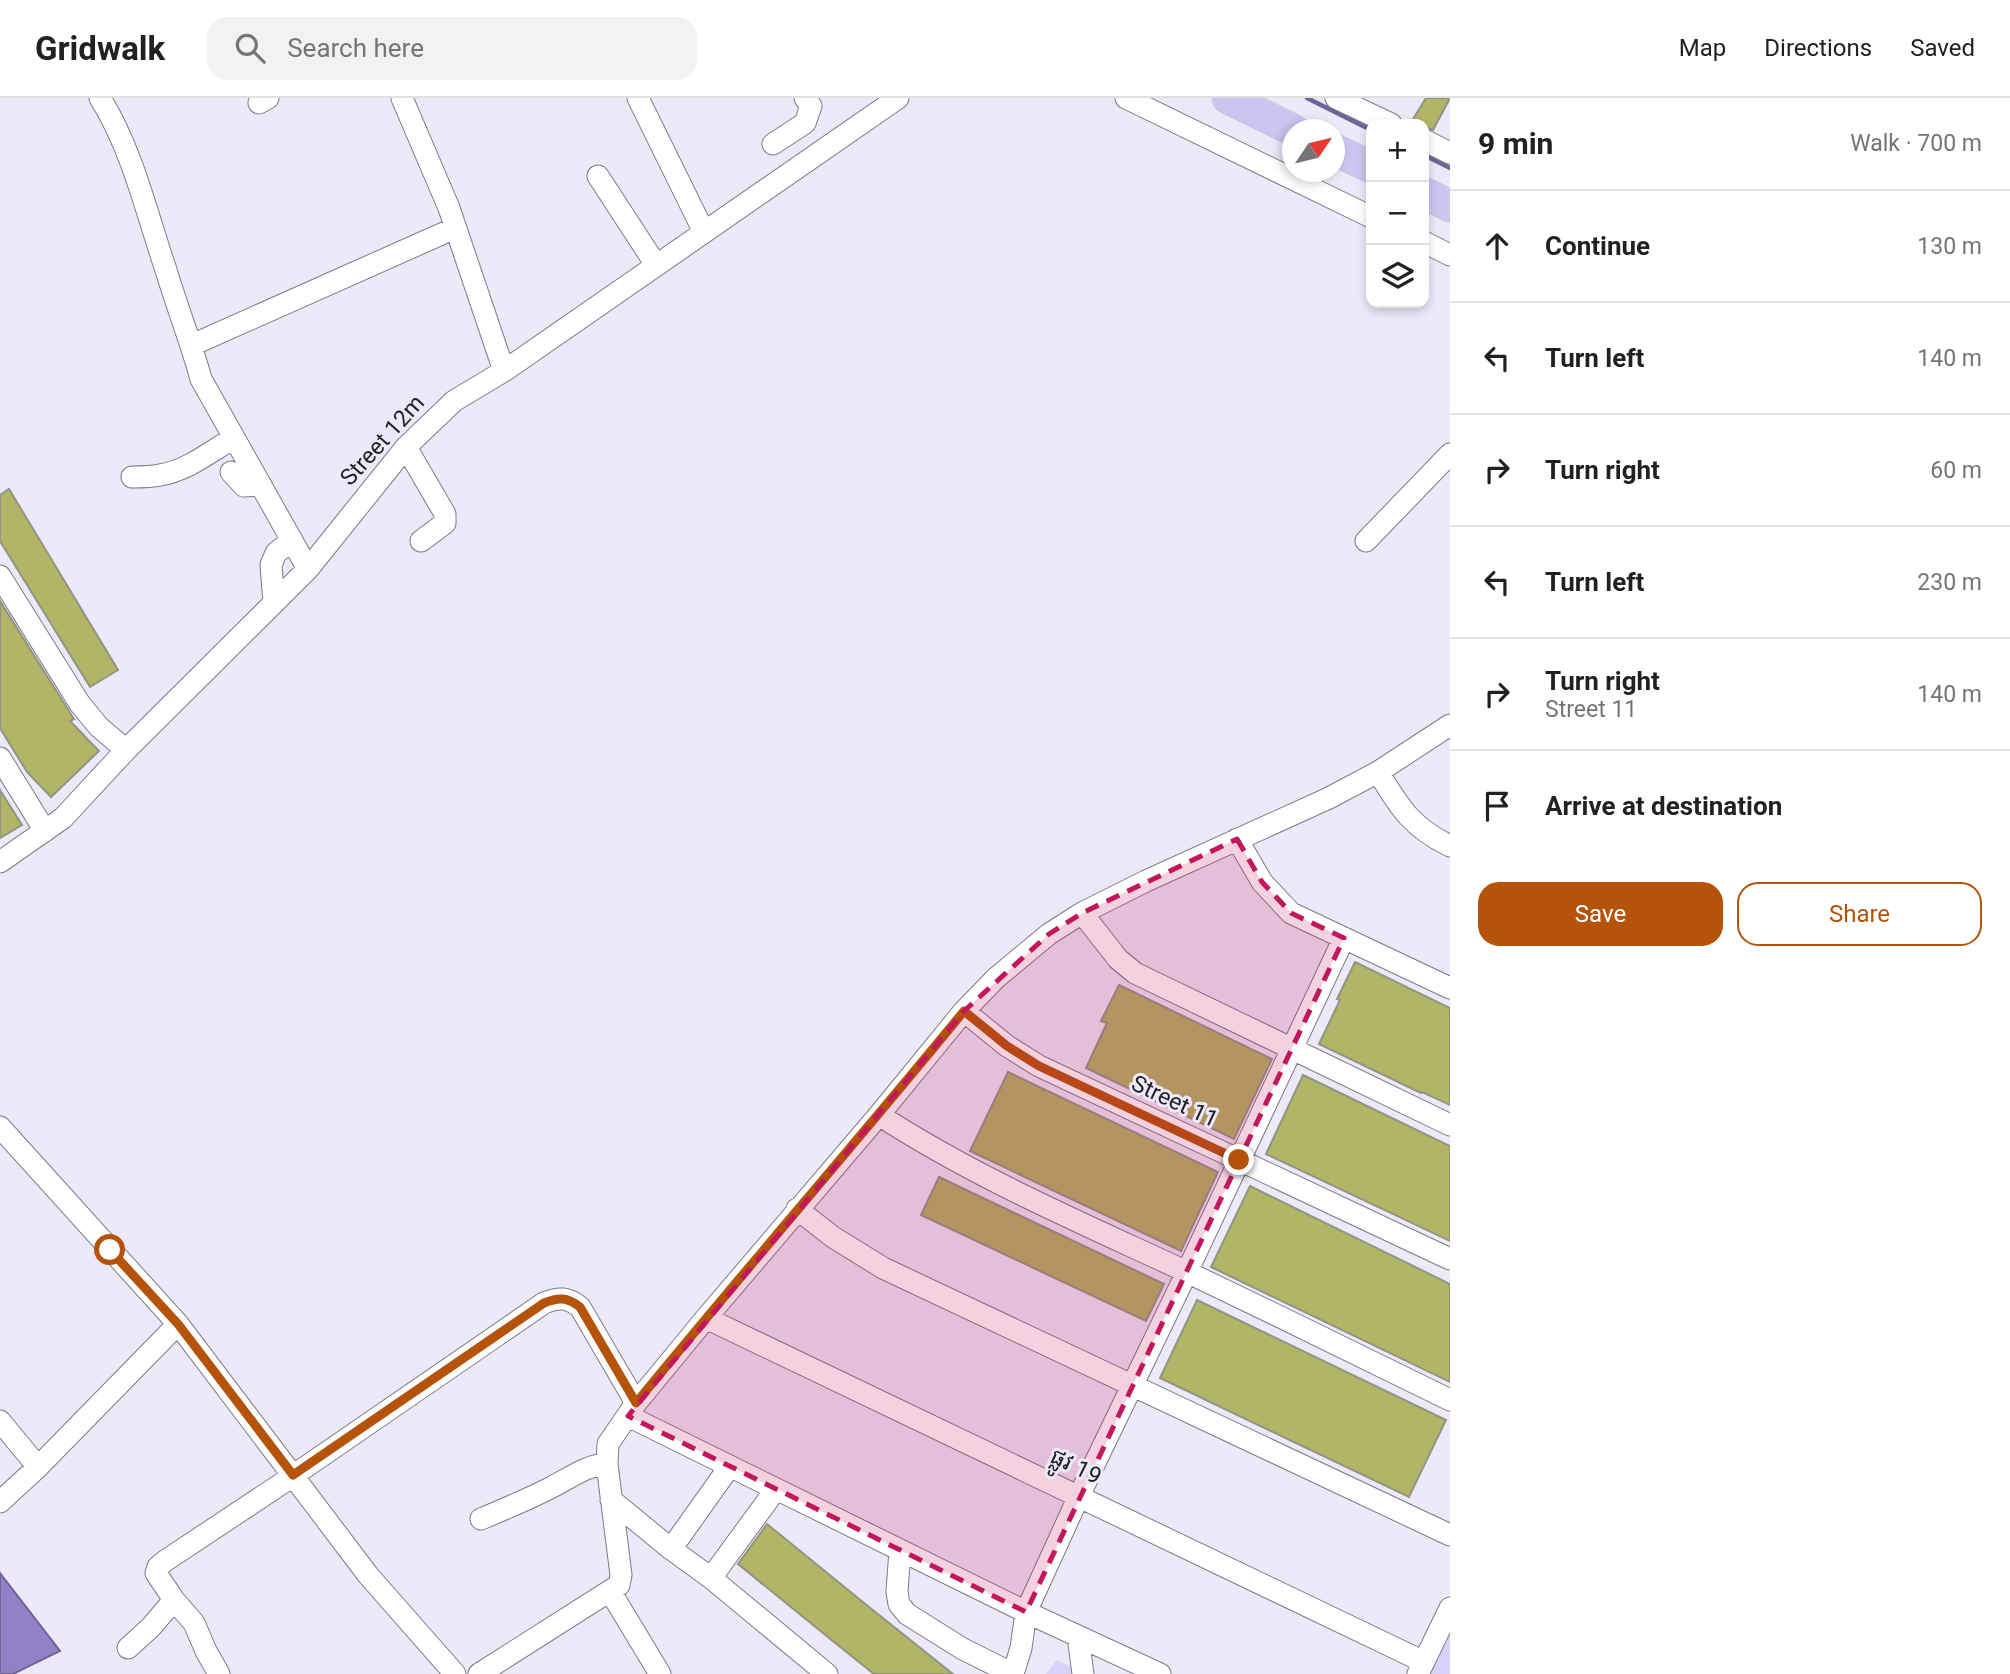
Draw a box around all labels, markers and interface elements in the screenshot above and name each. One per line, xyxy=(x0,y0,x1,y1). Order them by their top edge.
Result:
search box xyxy=(207,17,697,80)
text: Gridwalk xyxy=(35,29,165,68)
icon: search xyxy=(231,29,269,67)
text: Search here xyxy=(287,33,424,63)
text: Map xyxy=(1679,34,1726,62)
text: Directions xyxy=(1764,34,1872,62)
text: Saved xyxy=(1910,34,1975,62)
north arrow xyxy=(1282,119,1345,182)
map controls xyxy=(1366,119,1429,308)
button: + xyxy=(1366,119,1429,182)
text: 9 min xyxy=(1478,126,1553,161)
text: Walk · 700 m xyxy=(1850,130,1982,157)
button: − xyxy=(1366,182,1429,245)
icon: ahead xyxy=(1478,227,1516,265)
text: Continue xyxy=(1545,231,1650,261)
text: 130 m xyxy=(1917,233,1982,260)
button: layers xyxy=(1366,245,1429,308)
icon: left xyxy=(1478,339,1516,377)
text: Turn left xyxy=(1545,343,1644,373)
text: 140 m xyxy=(1917,345,1982,372)
street label: Street 12m xyxy=(335,390,430,491)
icon: right xyxy=(1478,451,1516,489)
text: Turn right xyxy=(1545,455,1660,485)
text: 60 m xyxy=(1930,457,1982,484)
icon: left xyxy=(1478,563,1516,601)
text: Turn left xyxy=(1545,567,1644,597)
text: 230 m xyxy=(1917,569,1982,596)
text: Turn right xyxy=(1545,666,1660,696)
icon: right xyxy=(1478,675,1516,713)
text: 140 m xyxy=(1917,681,1982,708)
text: Street 11 xyxy=(1545,696,1637,723)
icon: arrive xyxy=(1478,787,1516,825)
text: Arrive at destination xyxy=(1545,791,1782,821)
button: Save xyxy=(1478,882,1723,946)
button: Share xyxy=(1737,882,1982,946)
street label: Street 11 xyxy=(1127,1070,1222,1133)
route end xyxy=(1223,1144,1254,1175)
route start xyxy=(94,1234,125,1265)
street label: ផ្លូវ 19 xyxy=(1042,1443,1106,1497)

